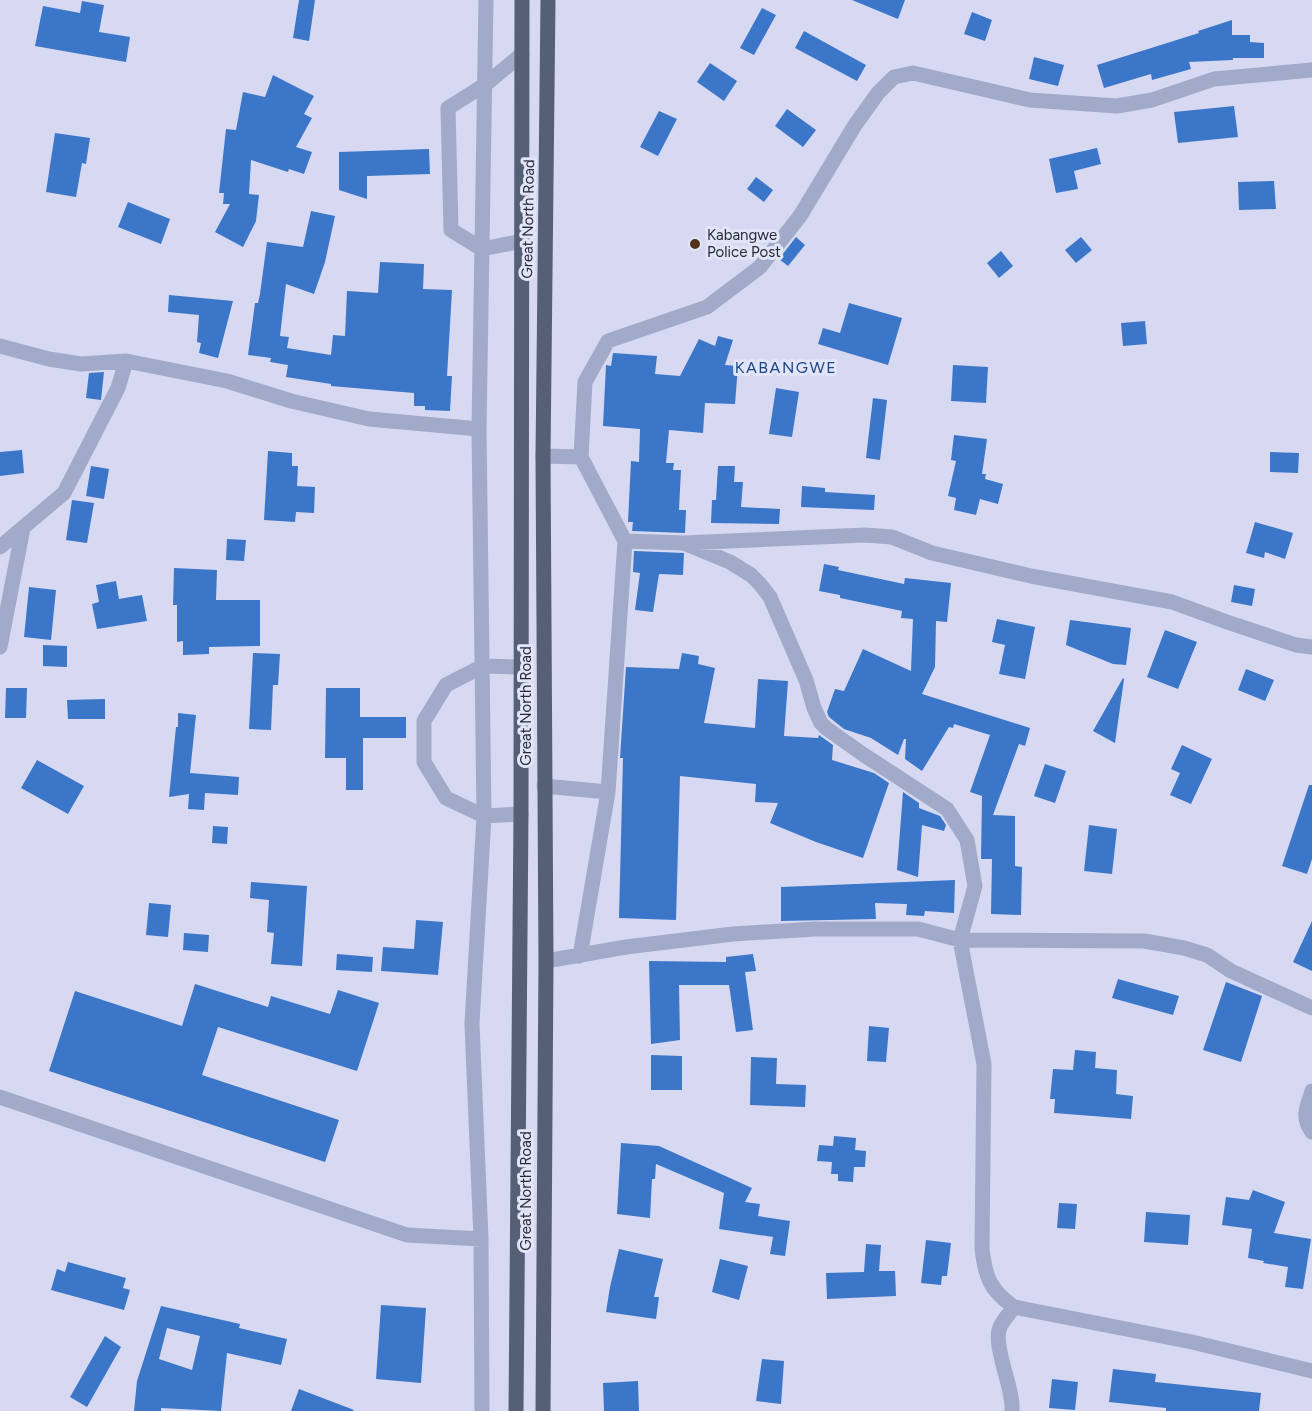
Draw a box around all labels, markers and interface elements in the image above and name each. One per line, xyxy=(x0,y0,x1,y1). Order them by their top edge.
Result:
street label: Great North Road xyxy=(518,159,538,279)
place label: Kabangwe Police Post xyxy=(707,226,781,261)
marker: Kabangwe Police Post xyxy=(688,237,702,251)
district label: KABANGWE xyxy=(735,358,837,377)
street label: Great North Road xyxy=(517,646,535,766)
street label: Great North Road xyxy=(517,1131,535,1251)

